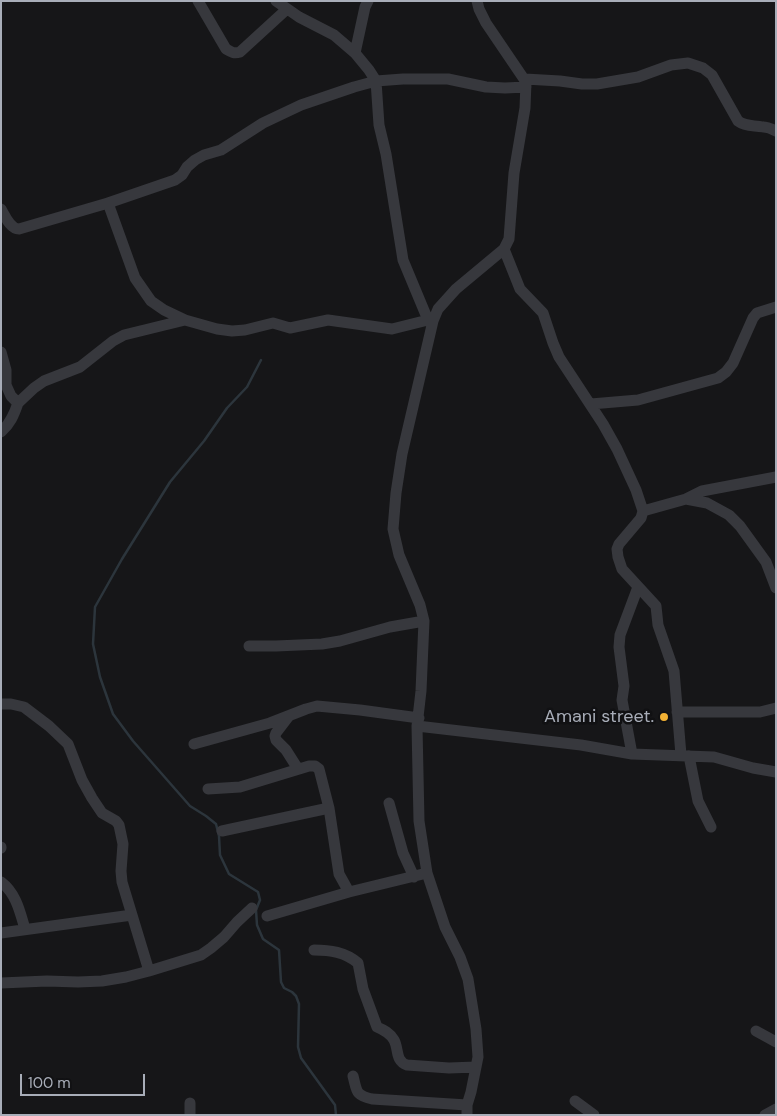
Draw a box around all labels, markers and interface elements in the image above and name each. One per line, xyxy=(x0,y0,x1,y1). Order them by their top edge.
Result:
place label: Amani street. xyxy=(544,706,654,728)
marker: Amani street. xyxy=(658,711,670,723)
scale bar xyxy=(22,1064,148,1096)
text: 100 m xyxy=(28,1073,71,1093)

